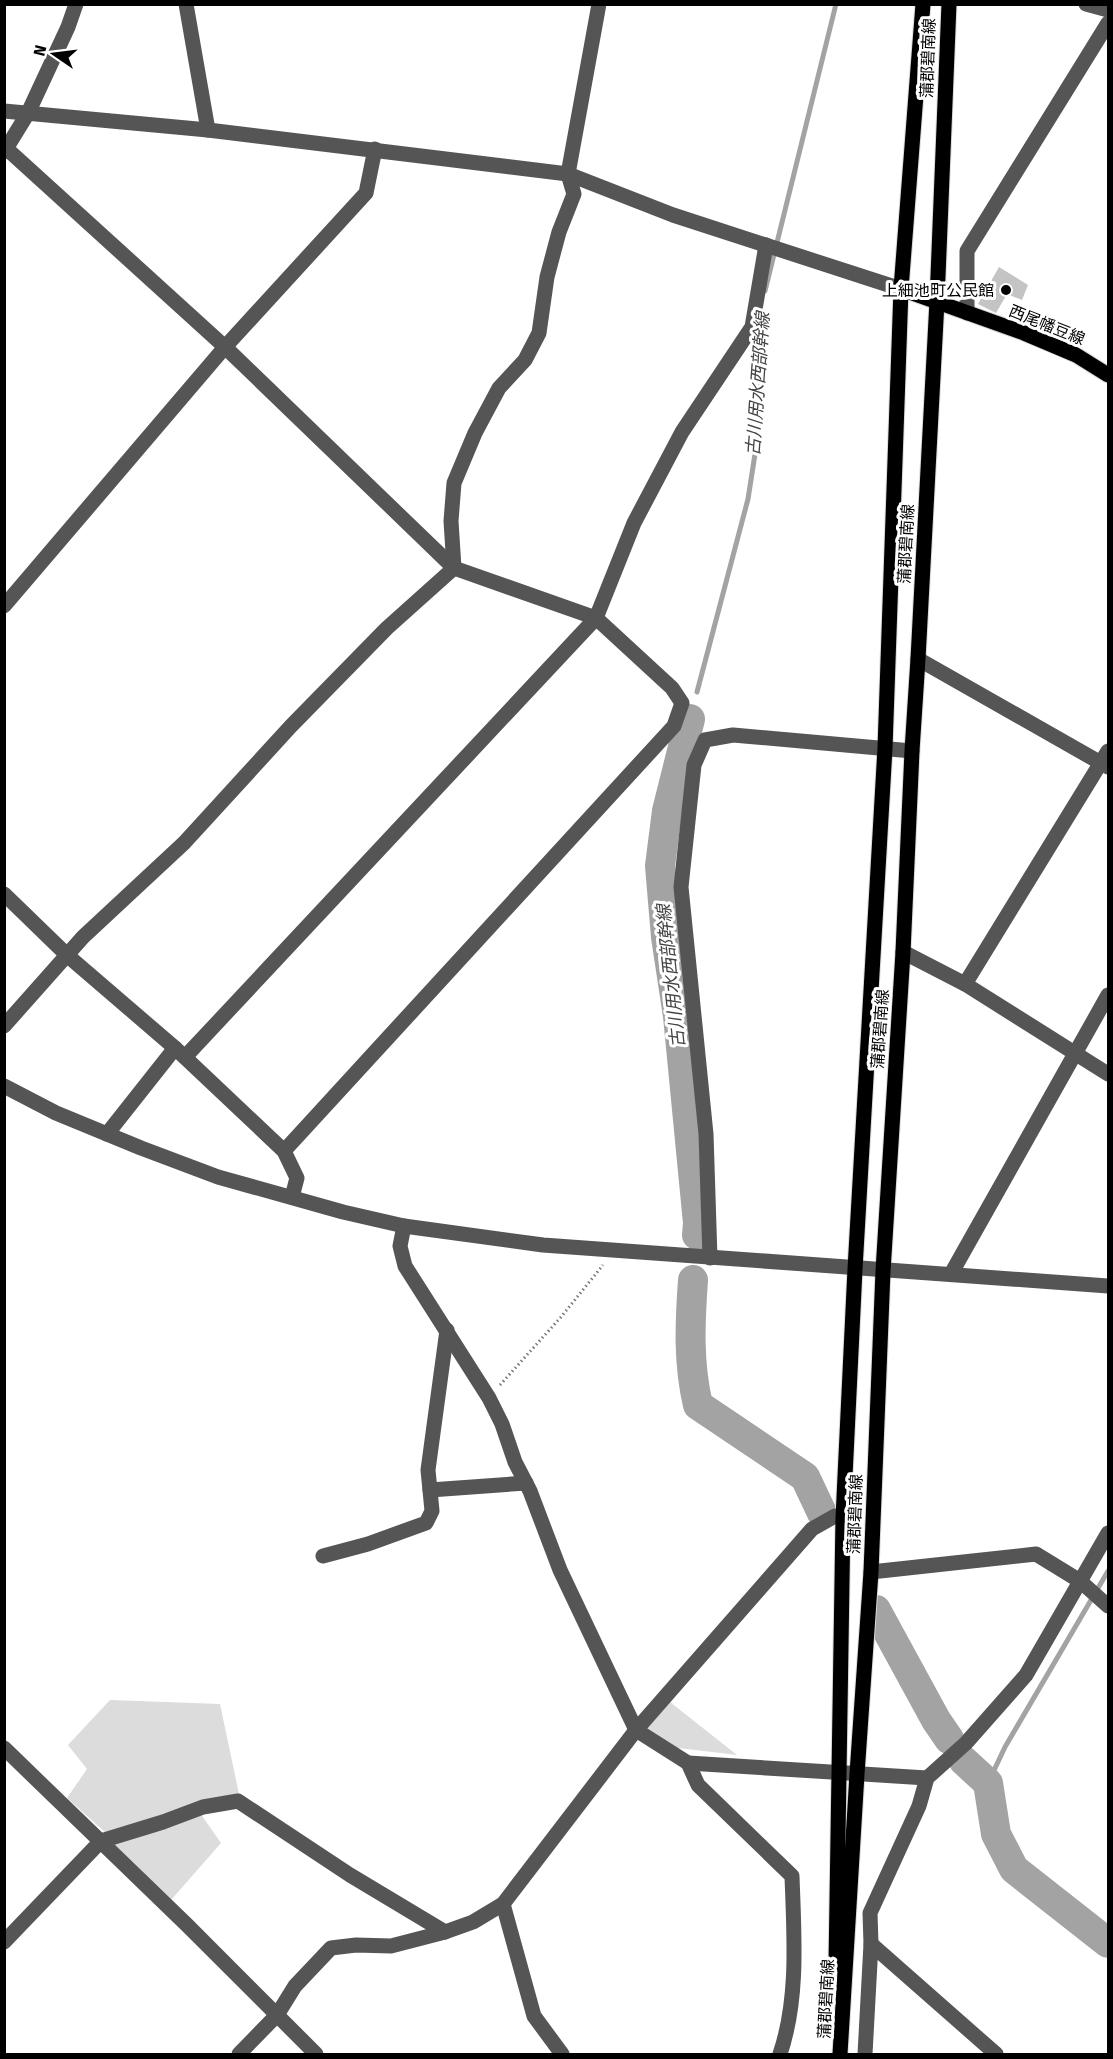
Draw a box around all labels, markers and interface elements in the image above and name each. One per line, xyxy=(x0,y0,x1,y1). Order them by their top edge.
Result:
street label: 蒲郡碧南線 xyxy=(917,18,939,98)
north arrow xyxy=(24,24,84,84)
text: N xyxy=(29,43,50,58)
place label: 上細池町公民館 xyxy=(882,281,994,300)
marker: 上細池町公民館 xyxy=(999,283,1013,297)
street label: 西尾幡豆線 xyxy=(1006,301,1088,349)
water label: 古川用水西部幹線 xyxy=(742,309,774,457)
street label: 蒲郡碧南線 xyxy=(894,504,918,584)
water label: 古川用水西部幹線 xyxy=(652,901,689,1049)
street label: 蒲郡碧南線 xyxy=(868,988,892,1070)
street label: 蒲郡碧南線 xyxy=(844,1474,866,1554)
street label: 蒲郡碧南線 xyxy=(814,1959,838,2039)

